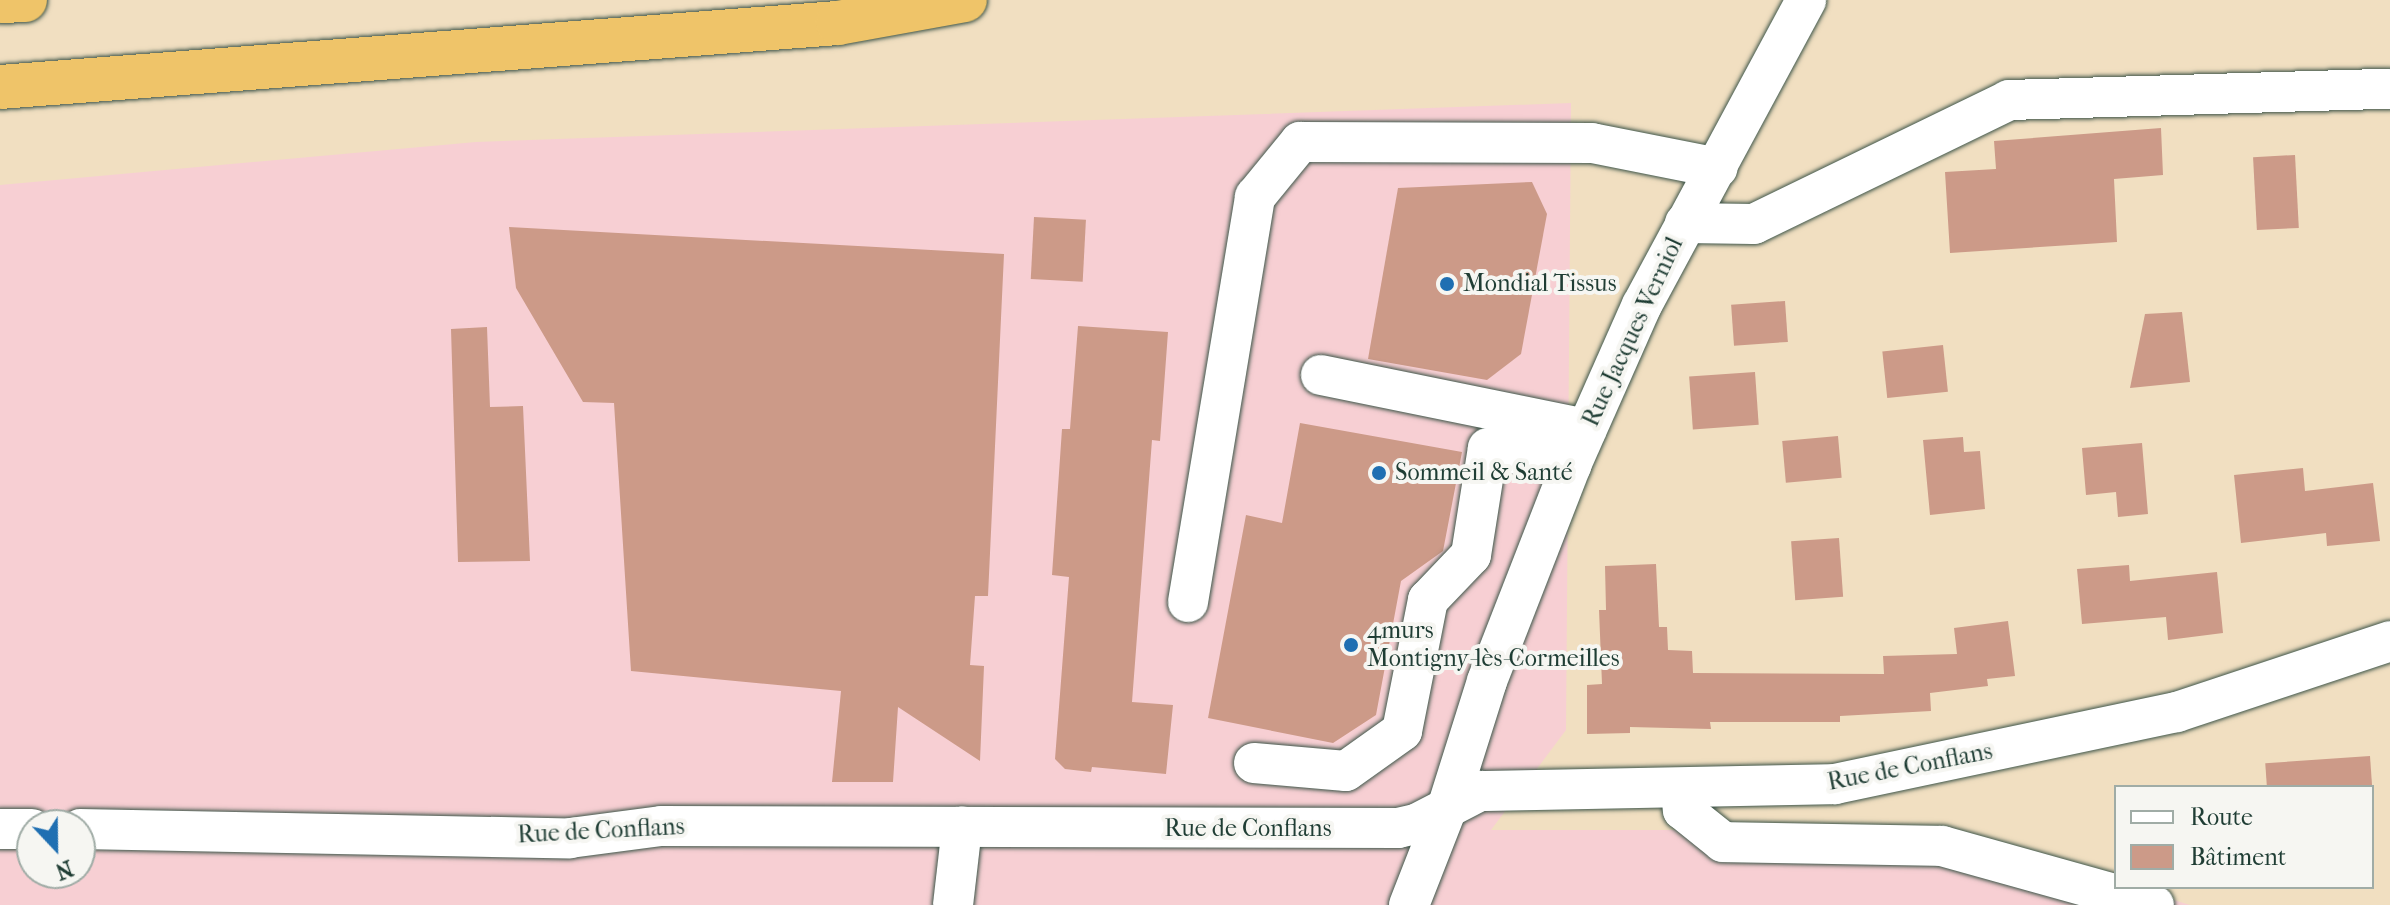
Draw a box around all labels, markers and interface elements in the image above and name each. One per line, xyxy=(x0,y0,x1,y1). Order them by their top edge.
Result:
street label: Rue Jacques Verniol xyxy=(1577,233,1689,431)
place label: Mondial Tissus xyxy=(1463,270,1617,298)
marker: Mondial Tissus xyxy=(1438,275,1456,293)
place label: Sommeil & Santé xyxy=(1395,459,1573,487)
marker: Sommeil & Santé xyxy=(1370,464,1388,482)
place label: 4murs Montigny-lès-Cormeilles xyxy=(1367,617,1620,673)
marker: 4murs Montigny-lès-Cormeilles xyxy=(1342,636,1360,654)
street label: Rue de Conflans xyxy=(1825,737,1995,797)
legend xyxy=(2114,785,2374,889)
text: Route xyxy=(2190,803,2253,831)
north arrow xyxy=(16,809,96,889)
street label: Rue de Conflans xyxy=(517,812,685,850)
street label: Rue de Conflans xyxy=(1164,815,1332,843)
text: Bâtiment xyxy=(2190,843,2286,871)
text: N xyxy=(52,854,77,885)

